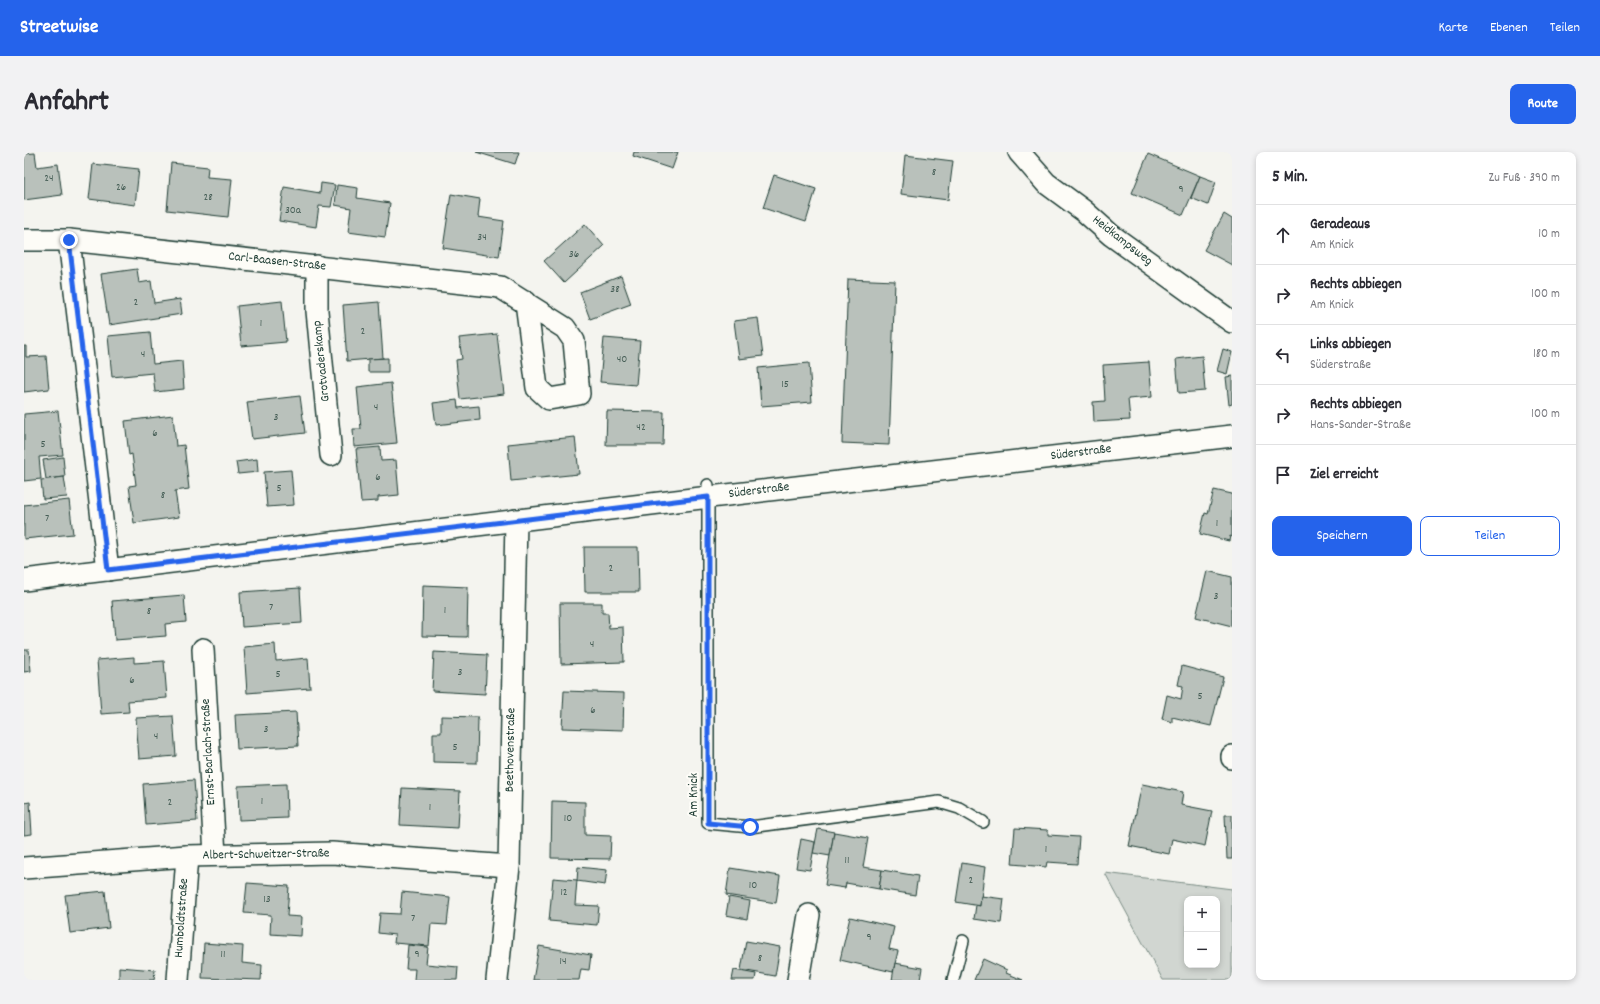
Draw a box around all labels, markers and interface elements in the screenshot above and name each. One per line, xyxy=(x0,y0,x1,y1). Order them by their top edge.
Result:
text: Streetwise xyxy=(20,15,98,42)
text: Karte xyxy=(1438,18,1468,38)
text: Ebenen xyxy=(1490,18,1528,38)
text: Teilen xyxy=(1550,18,1580,38)
text: Anfahrt xyxy=(24,84,109,124)
button: Route xyxy=(1510,84,1576,124)
house number: 8 xyxy=(932,165,936,181)
text: 5 Min. xyxy=(1272,166,1308,190)
text: Zu Fuß · 390 m xyxy=(1488,169,1560,188)
house number: 24 xyxy=(44,171,54,187)
house number: 26 xyxy=(116,180,126,196)
house number: 9 xyxy=(1178,182,1184,198)
house number: 28 xyxy=(203,190,213,206)
house number: 30a xyxy=(285,203,302,219)
street label: Heidkampsweg xyxy=(1088,211,1157,271)
text: Geradeaus xyxy=(1310,214,1370,236)
icon: ahead xyxy=(1272,224,1294,246)
text: 10 m xyxy=(1538,225,1560,244)
house number: 34 xyxy=(477,230,487,246)
route end xyxy=(60,231,78,249)
text: Am Knick xyxy=(1310,236,1354,255)
street label: Carl-Baasen-Straße xyxy=(227,247,327,277)
house number: 36 xyxy=(569,247,579,263)
text: Rechts abbiegen xyxy=(1310,274,1402,296)
house number: 38 xyxy=(610,282,620,298)
icon: right xyxy=(1272,284,1294,306)
text: 100 m xyxy=(1531,285,1560,304)
house number: 2 xyxy=(134,295,139,311)
text: Am Knick xyxy=(1310,296,1354,315)
house number: 1 xyxy=(260,316,262,332)
street label: Grotvaderskamp xyxy=(308,319,336,403)
house number: 2 xyxy=(361,324,366,340)
text: Links abbiegen xyxy=(1310,334,1391,356)
icon: left xyxy=(1272,344,1294,366)
text: 180 m xyxy=(1533,345,1560,364)
house number: 4 xyxy=(141,347,145,363)
house number: 40 xyxy=(617,352,627,368)
text: Süderstraße xyxy=(1310,356,1371,375)
house number: 15 xyxy=(781,377,789,393)
text: Rechts abbiegen xyxy=(1310,394,1402,416)
house number: 4 xyxy=(374,400,378,416)
icon: right xyxy=(1272,404,1294,426)
text: 100 m xyxy=(1531,405,1560,424)
house number: 3 xyxy=(274,410,279,426)
text: Hans-Sander-Straße xyxy=(1310,416,1411,435)
house number: 42 xyxy=(636,420,646,436)
house number: 6 xyxy=(152,426,158,442)
house number: 5 xyxy=(40,437,46,453)
street label: Süderstraße xyxy=(1050,440,1113,466)
icon: arrive xyxy=(1272,464,1294,486)
text: Ziel erreicht xyxy=(1310,464,1378,486)
house number: 6 xyxy=(375,470,381,486)
street label: Süderstraße xyxy=(728,478,791,504)
house number: 5 xyxy=(276,481,282,497)
house number: 8 xyxy=(161,488,165,504)
house number: 7 xyxy=(45,511,49,527)
house number: 1 xyxy=(1216,516,1218,532)
button: Speichern xyxy=(1272,516,1412,556)
button: Teilen xyxy=(1420,516,1560,556)
house number: 2 xyxy=(609,561,614,577)
house number: 3 xyxy=(1214,589,1219,605)
house number: 7 xyxy=(269,600,273,616)
house number: 1 xyxy=(444,603,446,619)
house number: 8 xyxy=(147,604,151,620)
house number: 4 xyxy=(590,637,594,653)
house number: 3 xyxy=(458,665,463,681)
house number: 5 xyxy=(275,667,281,683)
house number: 6 xyxy=(129,673,135,689)
house number: 5 xyxy=(1197,689,1203,705)
street label: Ernst-Barlach-Straße xyxy=(197,698,221,806)
house number: 6 xyxy=(590,703,596,719)
street label: Beethovenstraße xyxy=(501,707,521,792)
house number: 3 xyxy=(264,722,269,738)
house number: 4 xyxy=(154,729,158,745)
house number: 5 xyxy=(452,740,458,756)
street label: Am Knick xyxy=(685,773,704,817)
house number: 1 xyxy=(261,794,263,810)
house number: 2 xyxy=(168,795,173,811)
house number: 1 xyxy=(429,800,431,816)
house number: 10 xyxy=(564,811,572,827)
route start xyxy=(741,818,759,836)
house number: 1 xyxy=(1045,842,1047,858)
street label: Albert-Schweitzer-Straße xyxy=(202,844,330,866)
house number: 11 xyxy=(845,853,849,869)
house number: 2 xyxy=(969,873,974,889)
street label: Humboldtstraße xyxy=(170,877,194,958)
house number: 10 xyxy=(749,878,757,894)
house number: 12 xyxy=(560,885,568,901)
house number: 13 xyxy=(263,892,271,908)
map controls xyxy=(1184,896,1220,968)
button: + xyxy=(1184,896,1220,932)
house number: 7 xyxy=(411,911,415,927)
house number: 9 xyxy=(866,930,872,946)
button: − xyxy=(1184,932,1220,968)
house number: 11 xyxy=(221,947,225,963)
house number: 9 xyxy=(414,947,420,963)
house number: 8 xyxy=(758,951,762,967)
house number: 14 xyxy=(560,954,566,970)

